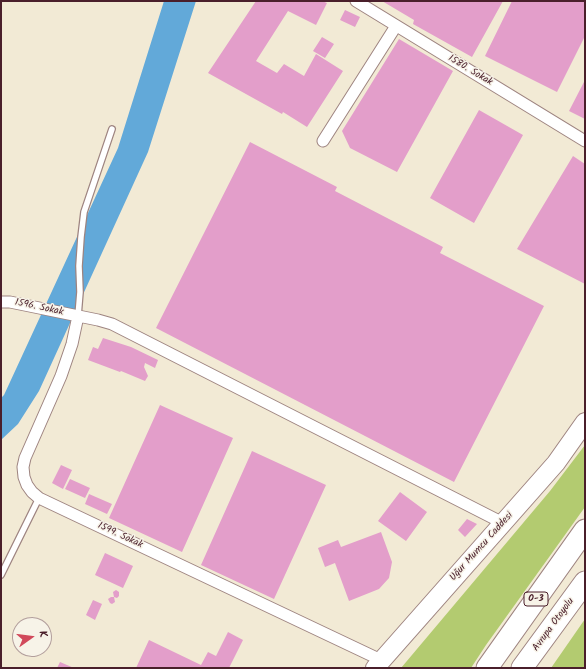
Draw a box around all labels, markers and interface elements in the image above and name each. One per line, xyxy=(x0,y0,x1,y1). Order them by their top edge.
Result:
street label: 1580. Sokak xyxy=(446,53,494,89)
street label: 1596. Sokak xyxy=(14,297,64,319)
street label: Uğur Mumcu Caddesi xyxy=(448,510,516,584)
street label: 1599. Sokak xyxy=(95,520,145,552)
road number: O-3 xyxy=(524,592,548,606)
street label: Avrupa Otoyolu xyxy=(531,596,577,654)
north arrow xyxy=(12,617,52,657)
text: K xyxy=(33,629,52,640)

